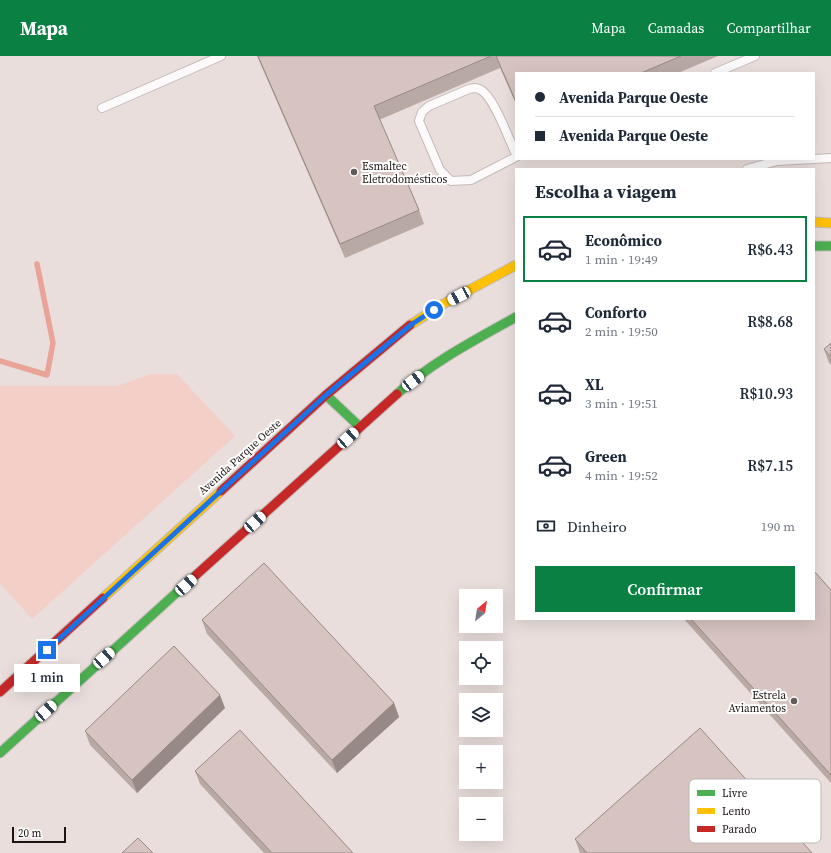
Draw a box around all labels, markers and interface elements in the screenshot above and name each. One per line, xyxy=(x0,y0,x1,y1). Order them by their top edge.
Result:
text: Mapa xyxy=(20,15,68,41)
text: Mapa xyxy=(591,18,626,38)
text: Camadas xyxy=(648,18,704,38)
text: Compartilhar xyxy=(726,18,811,38)
text: Avenida Parque Oeste xyxy=(559,87,708,108)
text: Avenida Parque Oeste xyxy=(559,125,708,146)
place label: Esmaltec Eletrodomésticos xyxy=(362,159,448,187)
marker: Esmaltec Eletrodomésticos xyxy=(349,167,359,177)
text: Escolha a viagem xyxy=(535,179,677,204)
text: Econômico xyxy=(585,230,662,251)
icon: car xyxy=(537,231,573,267)
text: R$6.43 xyxy=(747,239,793,260)
text: 1 min · 19:49 xyxy=(585,251,658,268)
car xyxy=(446,285,472,307)
route start xyxy=(425,301,443,319)
text: Conforto xyxy=(585,302,647,323)
icon: car xyxy=(537,303,573,339)
text: R$8.68 xyxy=(747,311,793,332)
text: 2 min · 19:50 xyxy=(585,323,658,340)
car xyxy=(400,369,426,393)
text: XL xyxy=(585,374,604,395)
icon: car xyxy=(537,375,573,411)
text: R$10.93 xyxy=(740,383,793,404)
text: 3 min · 19:51 xyxy=(585,395,658,412)
street label: Avenida Parque Oeste xyxy=(195,416,285,498)
car xyxy=(335,426,361,450)
text: Green xyxy=(585,446,627,467)
icon: car xyxy=(537,447,573,483)
text: R$7.15 xyxy=(747,455,793,476)
text: 4 min · 19:52 xyxy=(585,467,658,484)
car xyxy=(242,510,268,534)
icon: cash xyxy=(535,515,557,537)
text: Dinheiro xyxy=(567,516,627,537)
text: 190 m xyxy=(761,518,795,535)
button: Confirmar xyxy=(535,566,795,612)
car xyxy=(173,573,199,597)
north arrow xyxy=(459,589,503,633)
map controls xyxy=(459,589,503,841)
route end xyxy=(38,641,56,659)
button: locate xyxy=(459,641,503,685)
car xyxy=(91,646,117,670)
callout: 1 min xyxy=(14,664,80,692)
text: 1 min xyxy=(30,669,64,686)
place label: Estrela Aviamentos xyxy=(728,688,786,716)
button: layers xyxy=(459,693,503,737)
marker: Estrela Aviamentos xyxy=(789,696,799,706)
car xyxy=(33,699,59,723)
button: + xyxy=(459,745,503,789)
legend xyxy=(689,779,821,843)
text: Livre xyxy=(722,786,748,801)
button: − xyxy=(459,797,503,841)
text: Lento xyxy=(722,804,750,819)
text: Parado xyxy=(722,822,756,837)
scale bar xyxy=(12,825,66,844)
text: 20 m xyxy=(18,826,41,841)

